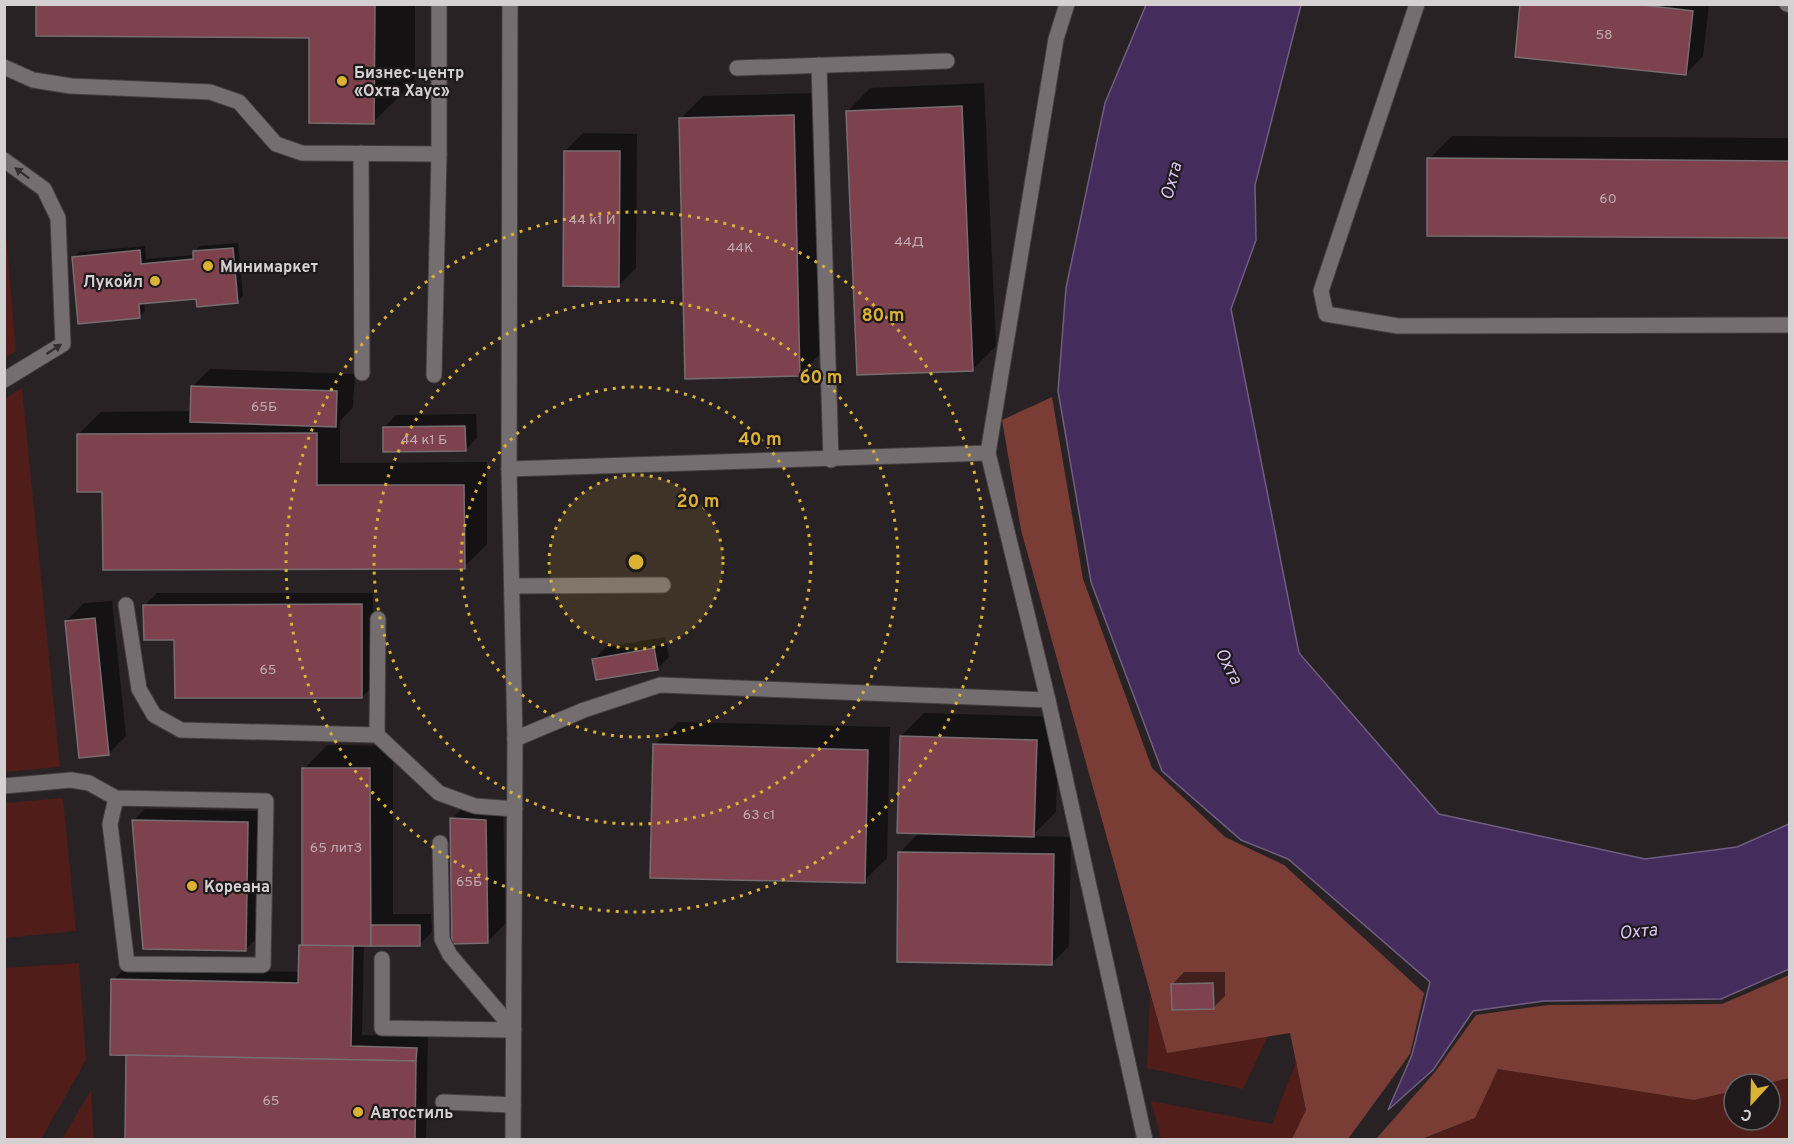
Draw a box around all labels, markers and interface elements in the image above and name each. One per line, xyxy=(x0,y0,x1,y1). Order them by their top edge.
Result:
house number: 58 xyxy=(1595,27,1613,44)
place label: Бизнес-центр «Охта Хаус» xyxy=(354,64,464,102)
marker: Бизнес-центр «Охта Хаус» xyxy=(335,74,349,88)
water label: Охта xyxy=(1156,159,1189,203)
one-way arrow xyxy=(15,167,31,179)
house number: 60 xyxy=(1599,191,1617,208)
house number: 44 к1 И xyxy=(568,212,616,229)
house number: 44Д xyxy=(894,234,924,251)
house number: 44К xyxy=(727,240,753,257)
place label: Минимаркет xyxy=(220,258,318,278)
marker: Минимаркет xyxy=(201,259,215,273)
place label: Лукойл xyxy=(83,273,143,293)
marker: Лукойл xyxy=(148,274,162,288)
text: 80 m xyxy=(861,305,905,328)
one-way arrow xyxy=(46,344,62,355)
text: 60 m xyxy=(799,367,843,390)
house number: 65Б xyxy=(251,399,277,416)
text: 40 m xyxy=(738,429,782,452)
house number: 44 к1 Б xyxy=(401,432,447,449)
text: 20 m xyxy=(676,491,720,514)
centre of rings xyxy=(626,552,646,572)
water label: Охта xyxy=(1209,644,1247,690)
house number: 65 xyxy=(259,662,277,679)
house number: 63 с1 xyxy=(743,807,775,824)
house number: 65 литЗ xyxy=(310,840,362,857)
house number: 65Б xyxy=(456,874,482,891)
place label: Кореана xyxy=(204,878,270,898)
marker: Кореана xyxy=(185,879,199,893)
water label: Охта xyxy=(1618,919,1659,946)
north arrow xyxy=(1722,1072,1782,1132)
house number: 65 xyxy=(262,1093,280,1110)
text: С xyxy=(1739,1103,1756,1125)
place label: Автостиль xyxy=(370,1104,453,1124)
marker: Автостиль xyxy=(351,1105,365,1119)

